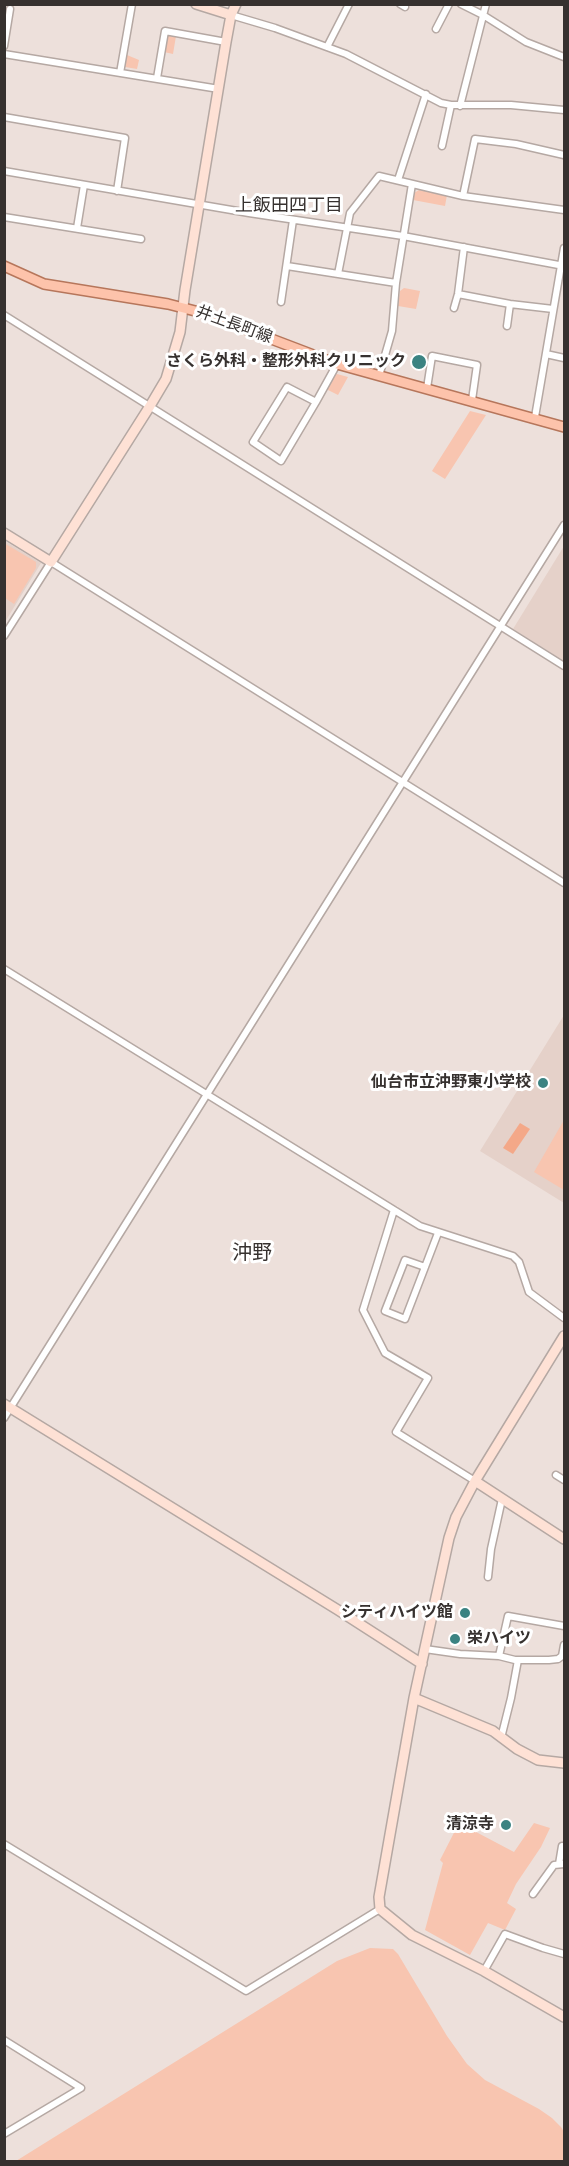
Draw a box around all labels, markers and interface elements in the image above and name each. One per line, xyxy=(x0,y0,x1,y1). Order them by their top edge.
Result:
district label: 上飯田四丁目 xyxy=(235,195,343,217)
street label: 井土長町線 xyxy=(193,302,275,348)
place label: さくら外科・整形外科クリニック xyxy=(166,352,406,372)
marker: さくら外科・整形外科クリニック xyxy=(410,353,428,371)
place label: 仙台市立沖野東小学校 xyxy=(371,1073,531,1093)
marker: 仙台市立沖野東小学校 xyxy=(536,1076,550,1090)
district label: 沖野 xyxy=(232,1242,272,1266)
place label: シティハイツ館 xyxy=(341,1603,453,1623)
marker: シティハイツ館 xyxy=(458,1606,472,1620)
place label: 栄ハイツ xyxy=(467,1629,531,1649)
marker: 栄ハイツ xyxy=(448,1632,462,1646)
place label: 清涼寺 xyxy=(446,1815,494,1835)
marker: 清涼寺 xyxy=(499,1818,513,1832)

